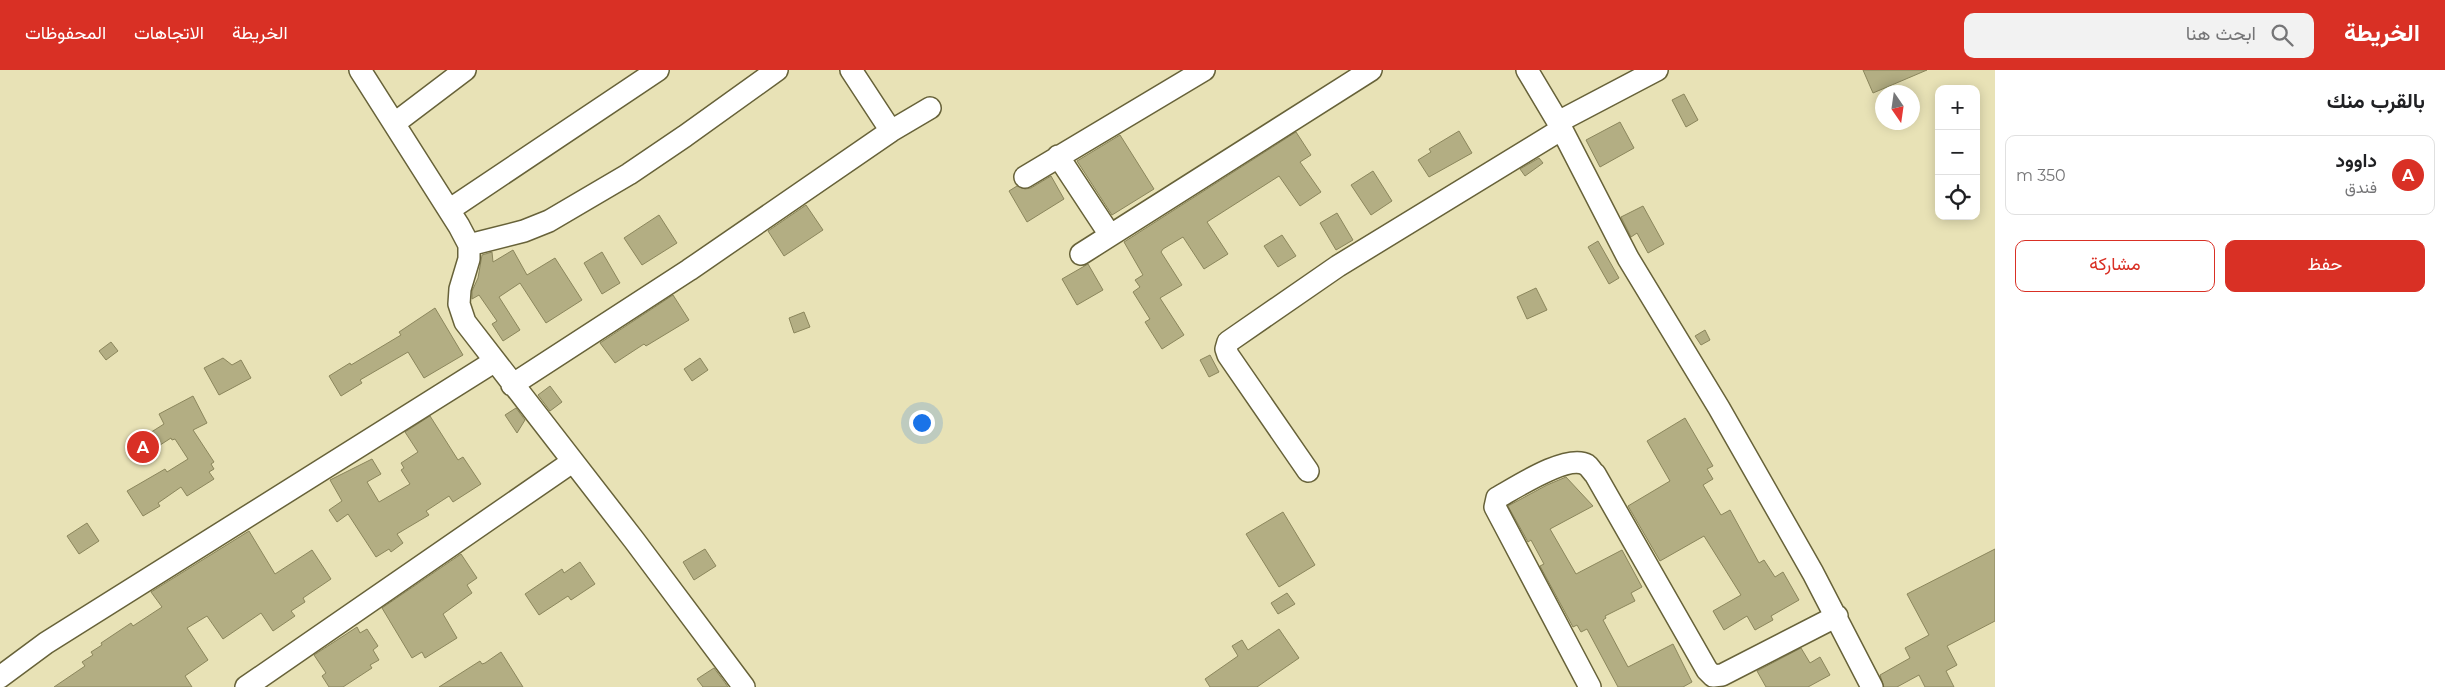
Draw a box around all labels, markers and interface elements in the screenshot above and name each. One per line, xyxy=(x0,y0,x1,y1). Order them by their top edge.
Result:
search box xyxy=(1964,13,2314,58)
text: الخريطة xyxy=(2344,18,2420,47)
icon: search xyxy=(2268,21,2296,49)
text: المحفوظات xyxy=(25,22,106,44)
text: الاتجاهات xyxy=(134,22,204,44)
text: الخريطة xyxy=(232,22,288,44)
text: ابحث هنا xyxy=(2186,22,2256,45)
north arrow xyxy=(1875,85,1920,130)
map controls xyxy=(1935,85,1980,220)
button: + xyxy=(1935,85,1980,130)
text: بالقرب منك xyxy=(2327,88,2425,113)
button: − xyxy=(1935,130,1980,175)
text: داوود xyxy=(2335,149,2377,172)
text: 350 m xyxy=(2016,166,2066,185)
text: A xyxy=(2402,166,2414,185)
button: locate xyxy=(1935,175,1980,220)
text: فندق xyxy=(2345,178,2377,197)
button: مشاركة xyxy=(2015,240,2215,292)
button: حفظ xyxy=(2225,240,2425,292)
your location xyxy=(909,410,935,436)
pin: A xyxy=(127,428,159,466)

